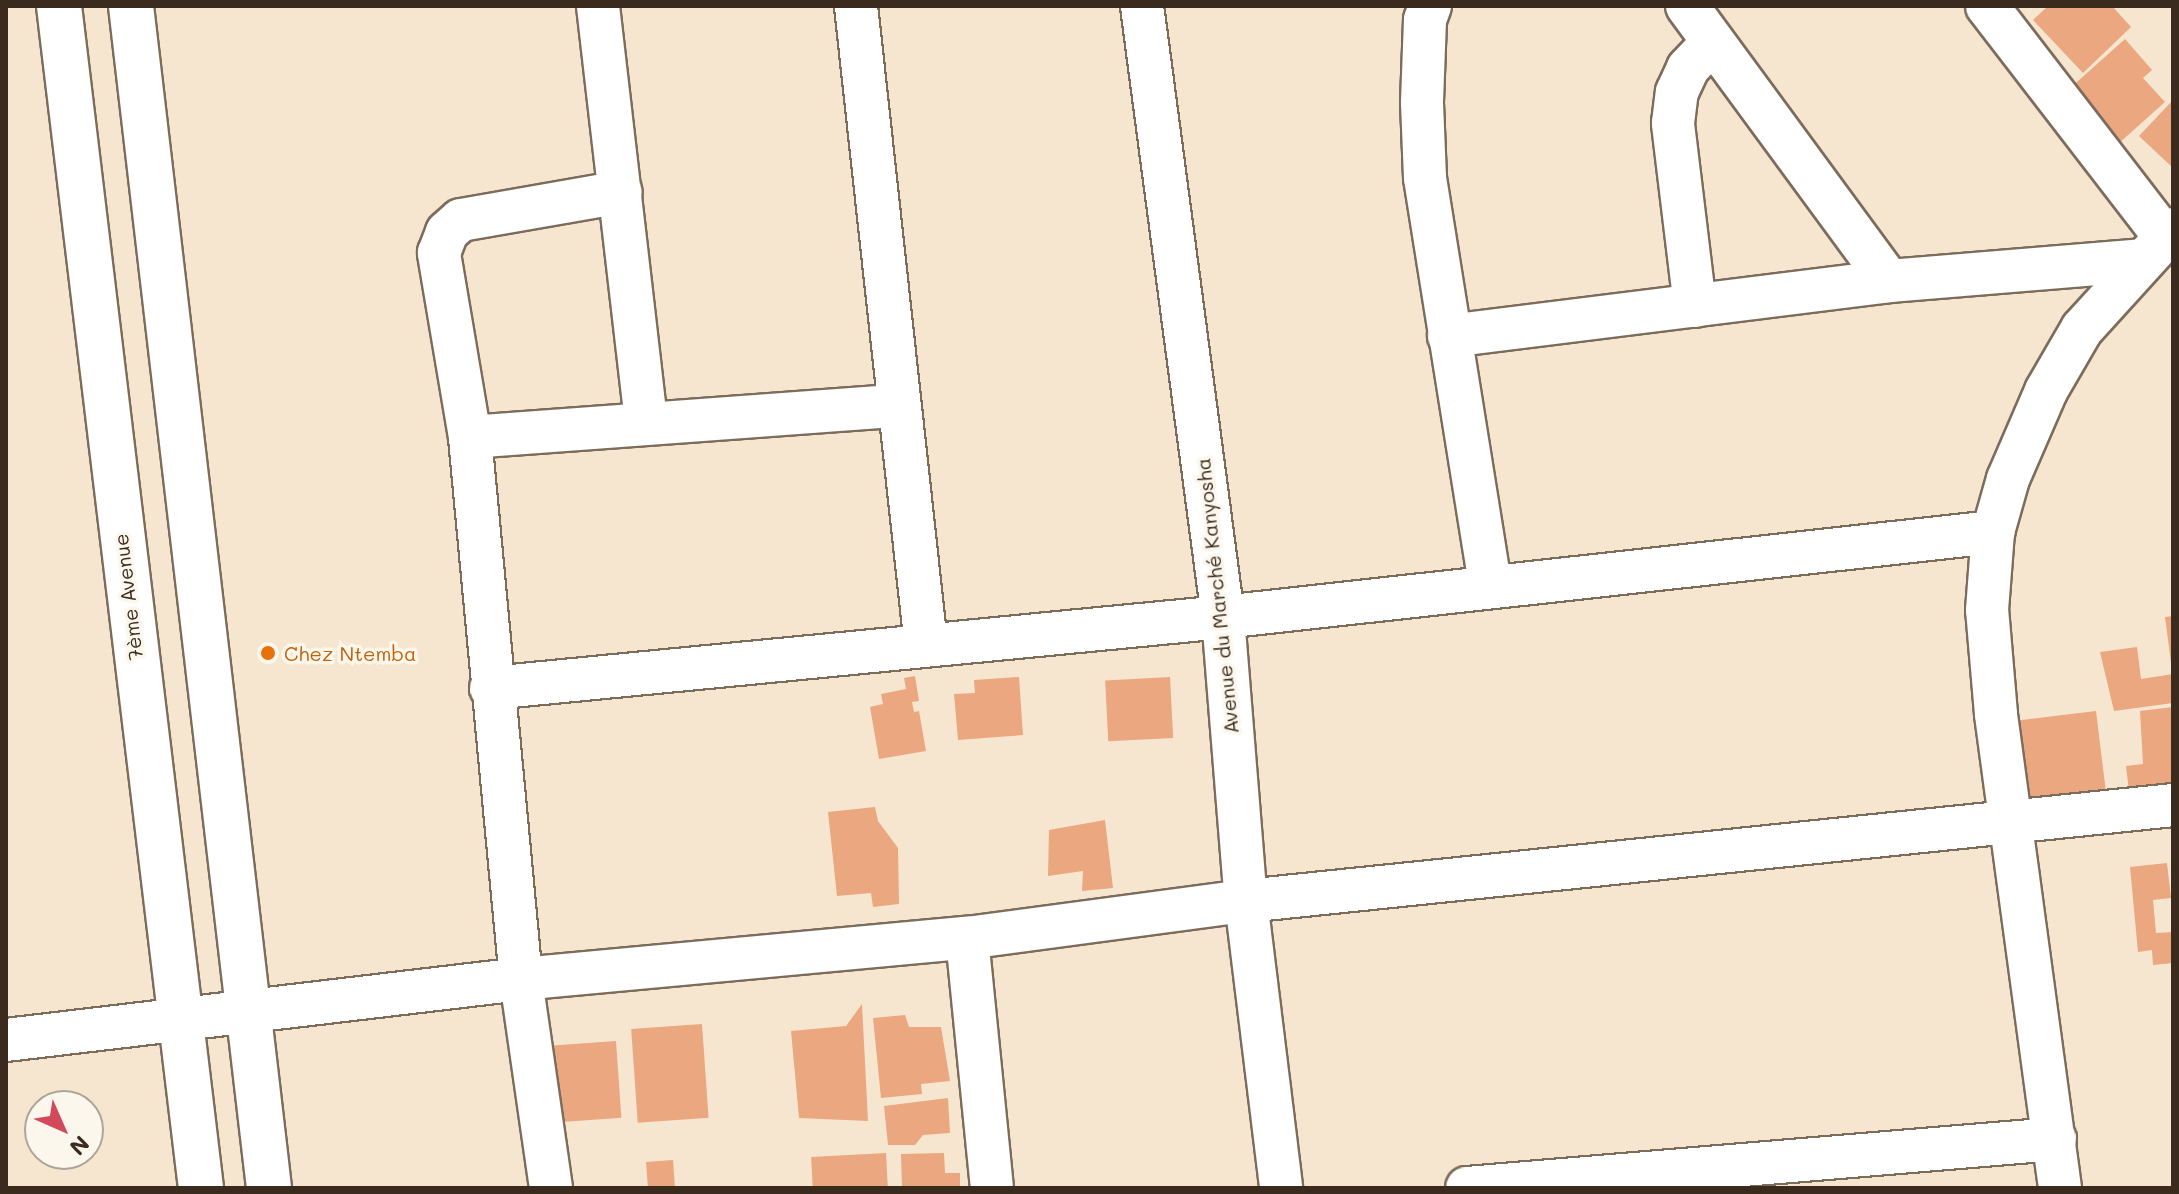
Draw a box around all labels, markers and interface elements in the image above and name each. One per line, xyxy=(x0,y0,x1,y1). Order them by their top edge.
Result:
street label: Avenue du Marché Kanyosha xyxy=(1191,457,1243,735)
street label: 7ème Avenue xyxy=(108,532,148,662)
place label: Chez Ntemba xyxy=(284,641,417,665)
marker: Chez Ntemba xyxy=(259,644,277,662)
north arrow xyxy=(24,1090,104,1170)
text: N xyxy=(64,1130,96,1162)

